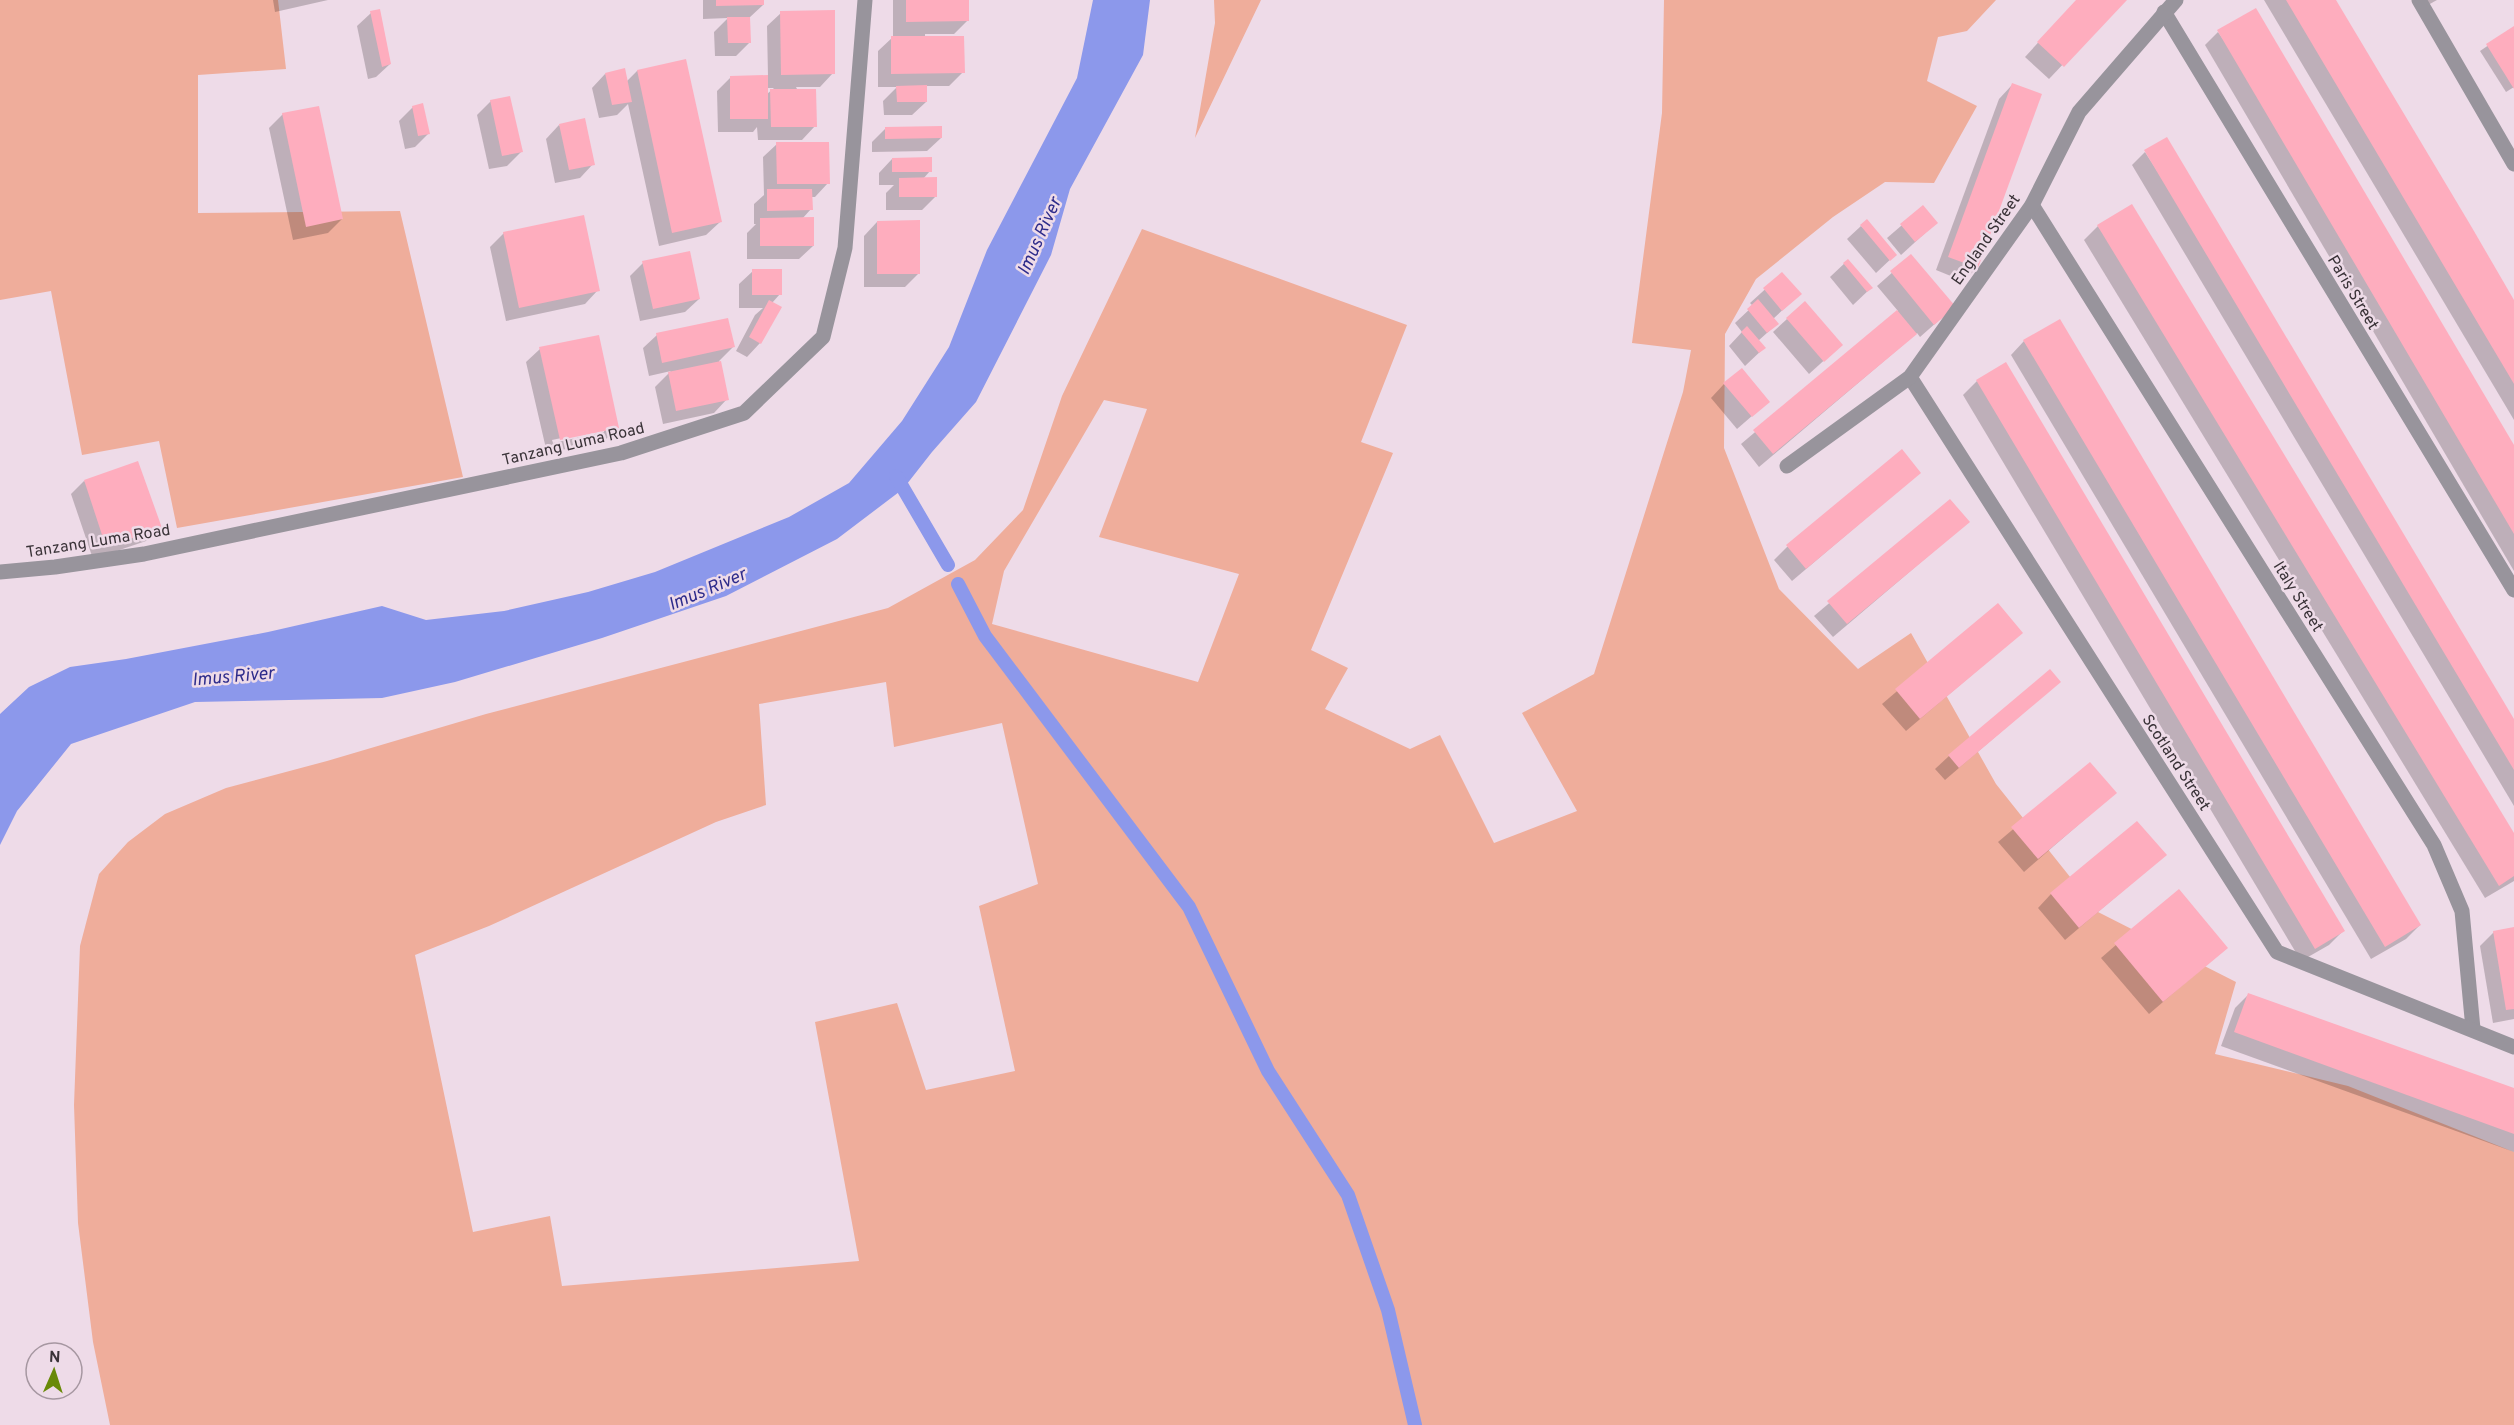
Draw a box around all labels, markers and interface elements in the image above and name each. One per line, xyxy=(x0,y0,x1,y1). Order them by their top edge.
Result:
street label: England Street xyxy=(1948,191,2025,290)
water label: Imus River xyxy=(1013,192,1068,279)
street label: Paris Street xyxy=(2322,252,2382,334)
street label: Tanzang Luma Road xyxy=(500,419,647,471)
street label: Tanzang Luma Road xyxy=(25,521,172,563)
street label: Italy Street xyxy=(2268,558,2327,636)
water label: Imus River xyxy=(665,563,752,617)
water label: Imus River xyxy=(191,662,277,693)
street label: Scotland Street xyxy=(2137,711,2214,815)
north arrow xyxy=(24,1341,84,1401)
text: N xyxy=(48,1348,61,1368)

